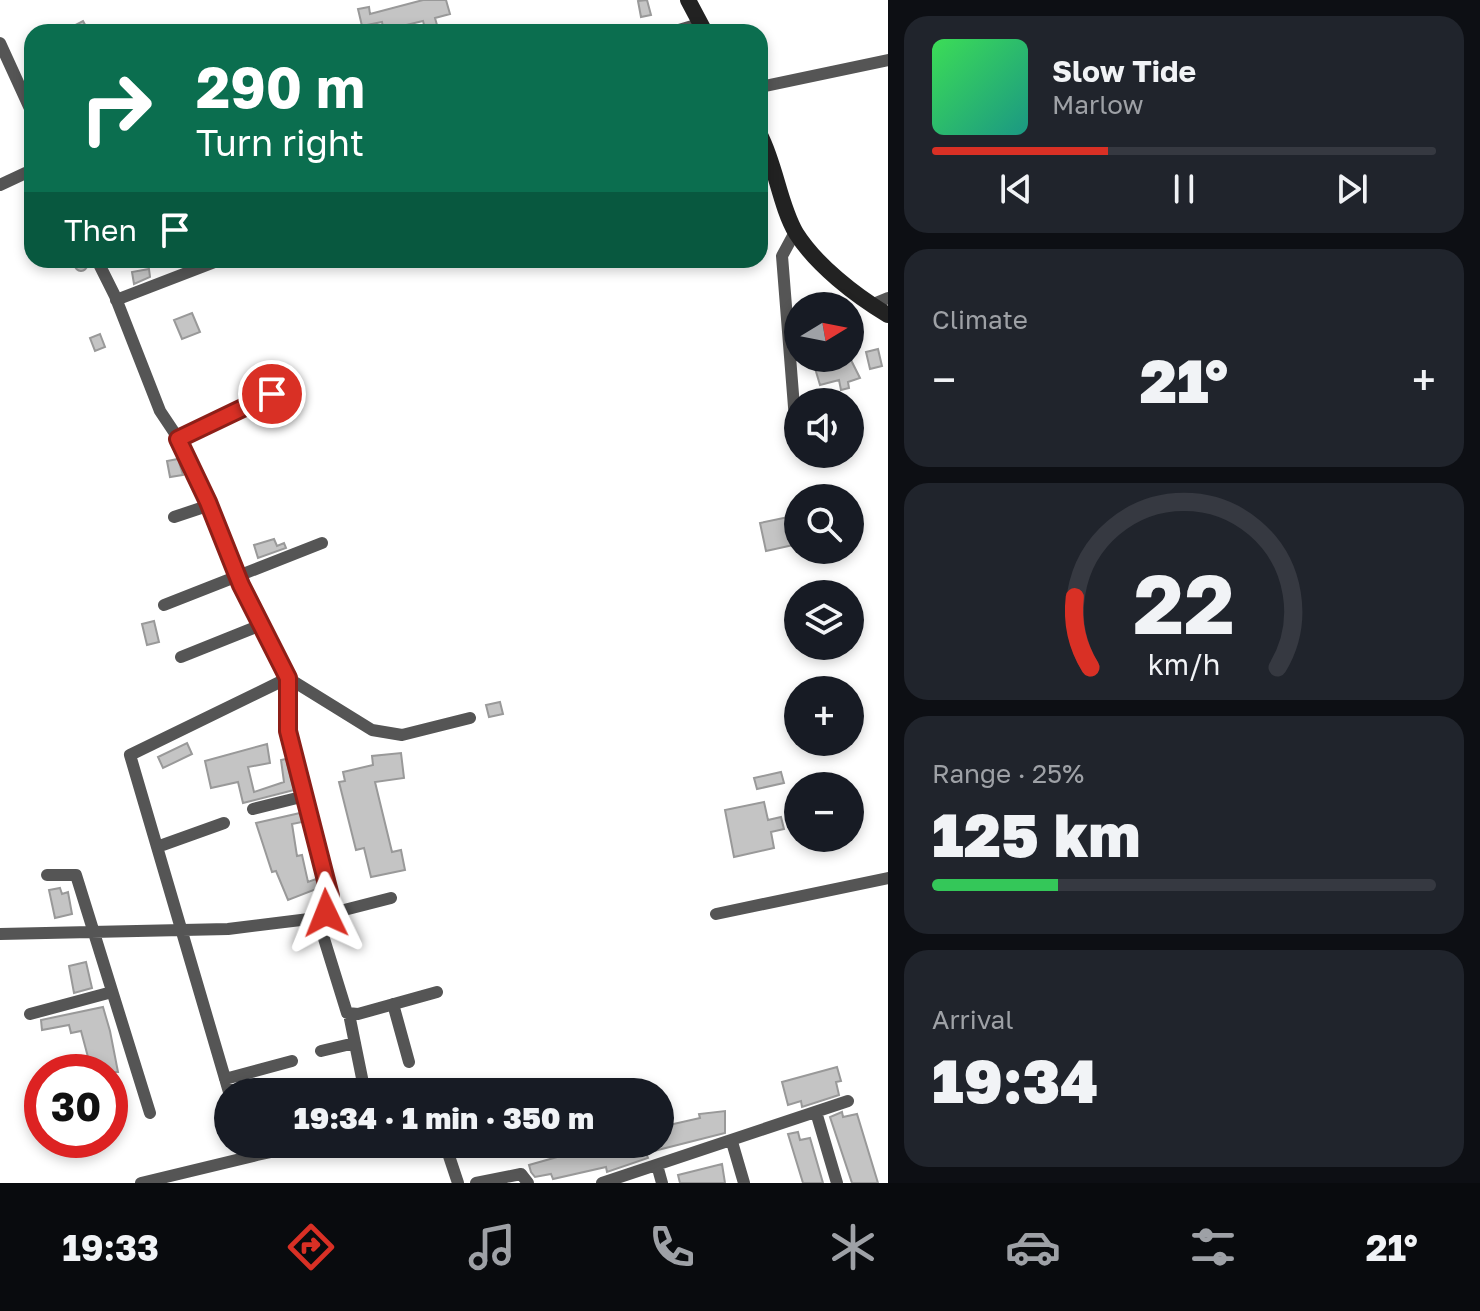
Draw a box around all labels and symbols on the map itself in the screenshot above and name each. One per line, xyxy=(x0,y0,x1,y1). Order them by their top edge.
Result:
north arrow xyxy=(784,292,864,372)
pin xyxy=(238,360,306,428)
position arrow xyxy=(284,871,368,955)
speed limit sign: 30 xyxy=(24,1054,128,1158)

